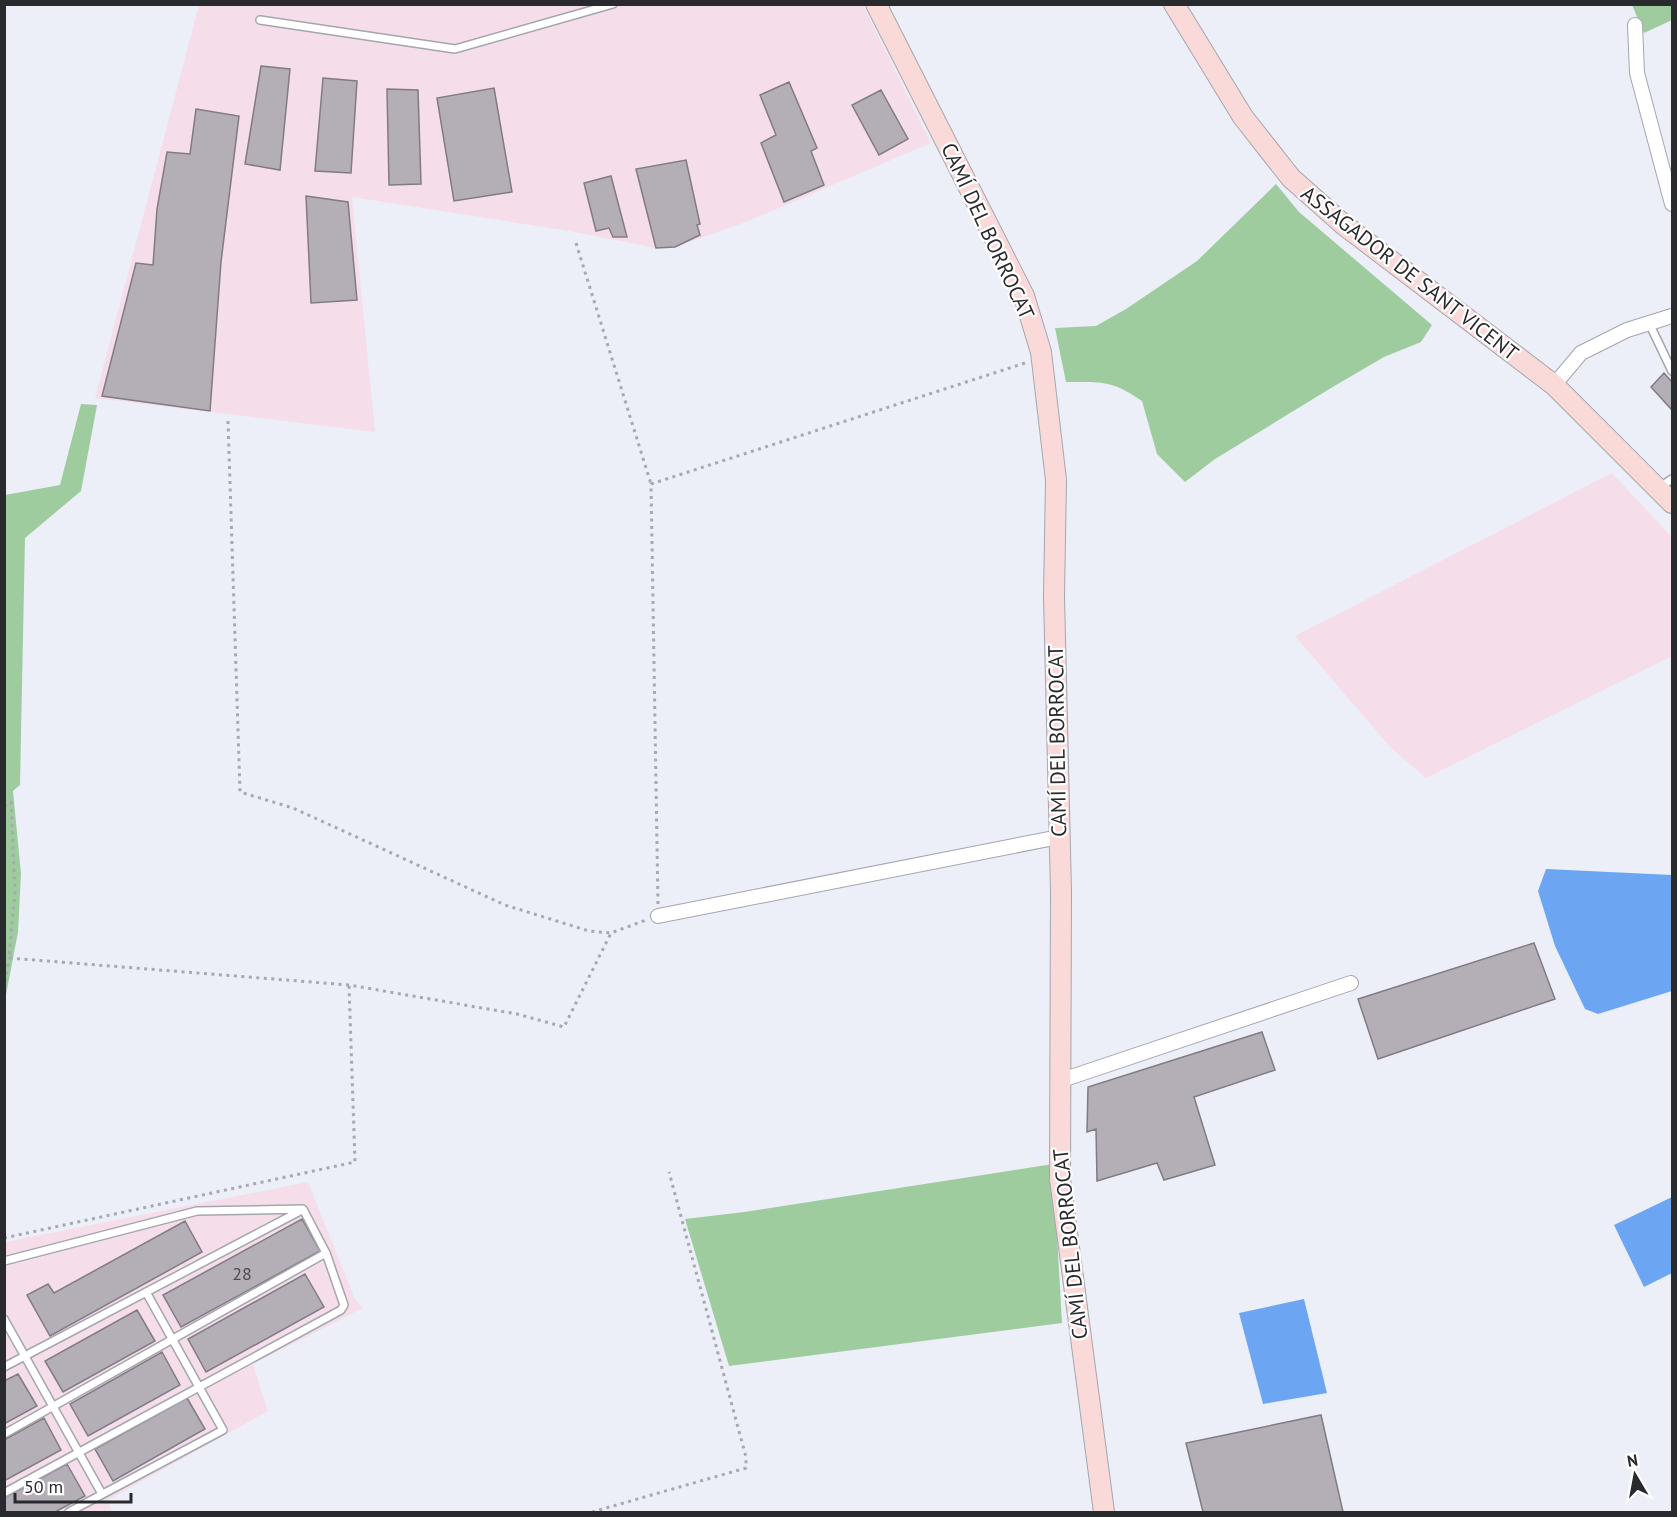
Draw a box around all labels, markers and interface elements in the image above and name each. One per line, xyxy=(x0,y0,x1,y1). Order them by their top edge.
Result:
street label: CAMÍ DEL BORROCAT xyxy=(935,138,1041,324)
street label: ASSAGADOR DE SANT VICENT xyxy=(1296,180,1524,367)
street label: CAMÍ DEL BORROCAT xyxy=(1042,645,1072,837)
street label: CAMÍ DEL BORROCAT xyxy=(1047,1147,1093,1341)
house number: 28 xyxy=(232,1262,252,1285)
north arrow xyxy=(1605,1445,1665,1505)
text: N xyxy=(1625,1449,1639,1471)
scale bar xyxy=(15,1466,130,1504)
text: 50 m xyxy=(24,1475,63,1498)

